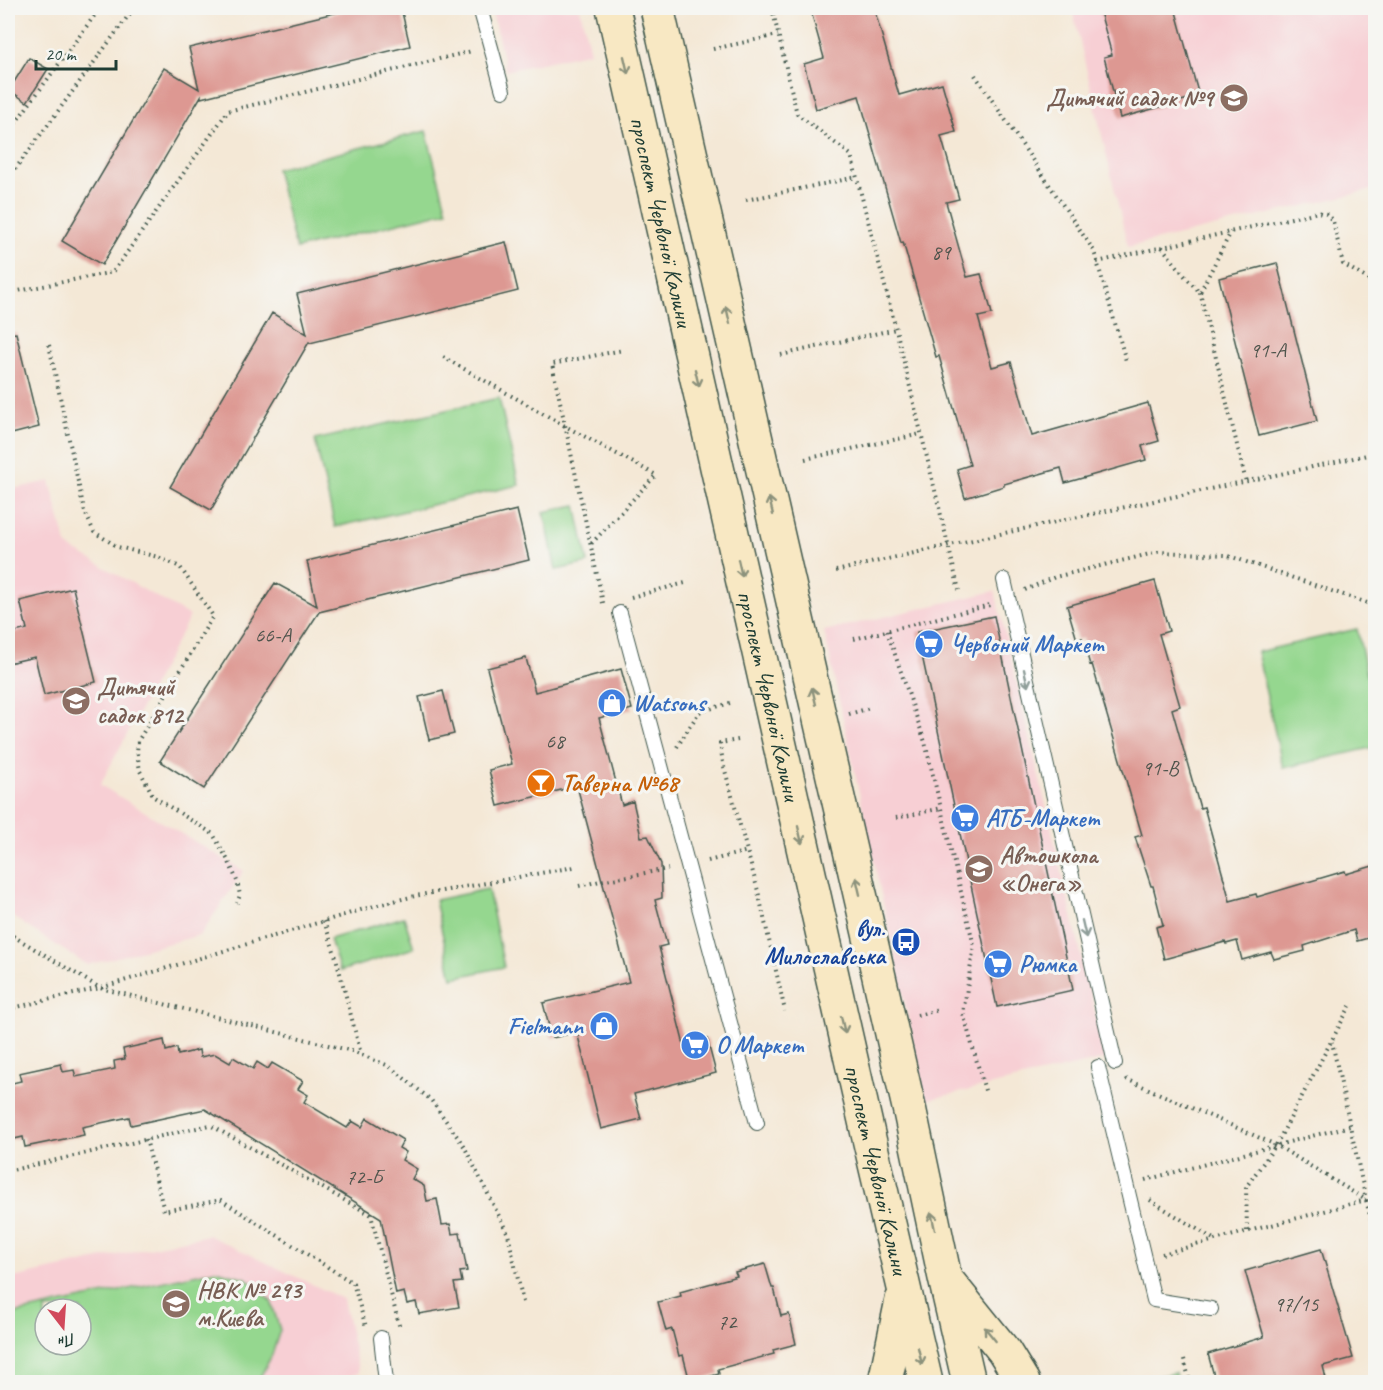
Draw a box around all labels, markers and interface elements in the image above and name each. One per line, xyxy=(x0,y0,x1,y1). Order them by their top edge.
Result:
scale bar xyxy=(36,33,116,71)
text: 20 m xyxy=(45,43,78,65)
one-way arrow xyxy=(621,55,633,74)
school or university icon: Дитячий садок №9 xyxy=(1218,82,1250,114)
place label: Дитячий садок №9 xyxy=(1046,83,1215,113)
street label: проспект Червоної Калини xyxy=(623,114,700,332)
house number: 89 xyxy=(932,239,952,265)
one-way arrow xyxy=(721,306,733,325)
house number: 91-А xyxy=(1250,337,1288,363)
one-way arrow xyxy=(692,367,703,387)
one-way arrow xyxy=(765,496,776,516)
one-way arrow xyxy=(735,558,746,577)
street label: проспект Червоної Калини xyxy=(730,588,808,806)
house number: 66-А xyxy=(255,622,293,648)
supermarket icon: Червоний Маркет xyxy=(913,628,945,660)
place label: Червоний Маркет xyxy=(950,629,1105,659)
one-way arrow xyxy=(1021,668,1033,687)
place label: Дитячий садок 812 xyxy=(97,672,185,730)
school or university icon: Дитячий садок 812 xyxy=(60,685,92,717)
one-way arrow xyxy=(808,686,820,705)
shop icon: Watsons xyxy=(596,687,628,719)
place label: Watsons xyxy=(633,688,708,718)
house number: 68 xyxy=(546,728,567,754)
house number: 91-В xyxy=(1142,755,1180,781)
bar icon: Таверна №68 xyxy=(525,767,557,799)
place label: Таверна №68 xyxy=(562,768,681,798)
supermarket icon: АТБ-Маркет xyxy=(949,802,981,834)
place label: АТБ-Маркет xyxy=(986,803,1101,833)
one-way arrow xyxy=(795,825,807,844)
place label: Автошкола «Онега» xyxy=(1000,840,1100,898)
school or university icon: Автошкола «Онега» xyxy=(963,853,995,885)
one-way arrow xyxy=(851,877,863,896)
place label: вул. Милославська xyxy=(765,913,887,971)
one-way arrow xyxy=(1079,919,1090,939)
bus stop icon: вул. Милославська xyxy=(890,926,922,958)
supermarket icon: Рюмка xyxy=(982,948,1014,980)
place label: Рюмка xyxy=(1019,949,1078,979)
shop icon: Fielmann xyxy=(588,1010,620,1042)
place label: Fielmann xyxy=(508,1011,584,1041)
one-way arrow xyxy=(838,1015,850,1034)
supermarket icon: О Маркет xyxy=(679,1029,711,1061)
place label: О Маркет xyxy=(716,1030,804,1060)
street label: проспект Червоної Калини xyxy=(838,1062,916,1280)
house number: 72-Б xyxy=(346,1164,386,1190)
one-way arrow xyxy=(926,1212,938,1231)
place label: НВК № 293 м.Києва xyxy=(197,1275,303,1333)
school or university icon: НВК № 293 м.Києва xyxy=(160,1288,192,1320)
house number: 97/15 xyxy=(1274,1291,1320,1317)
north arrow xyxy=(33,1297,93,1357)
house number: 72 xyxy=(718,1309,738,1335)
one-way arrow xyxy=(984,1326,997,1342)
text: Пн xyxy=(55,1328,78,1353)
one-way arrow xyxy=(915,1346,926,1366)

